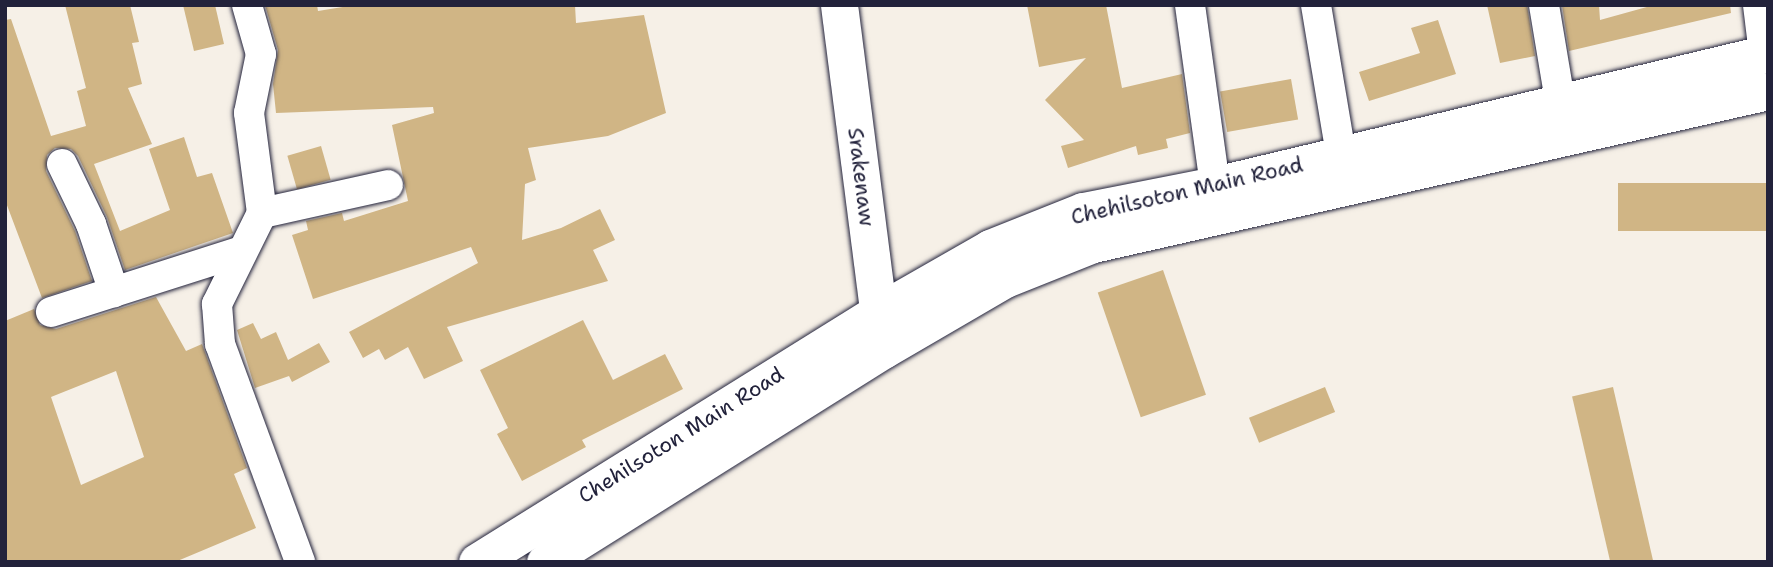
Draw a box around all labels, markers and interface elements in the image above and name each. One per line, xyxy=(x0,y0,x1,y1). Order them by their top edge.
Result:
street label: Srakenaw xyxy=(842,126,880,228)
street label: Chehilsoton Main Road xyxy=(1068,152,1306,230)
street label: Chehilsoton Main Road xyxy=(574,361,788,509)

